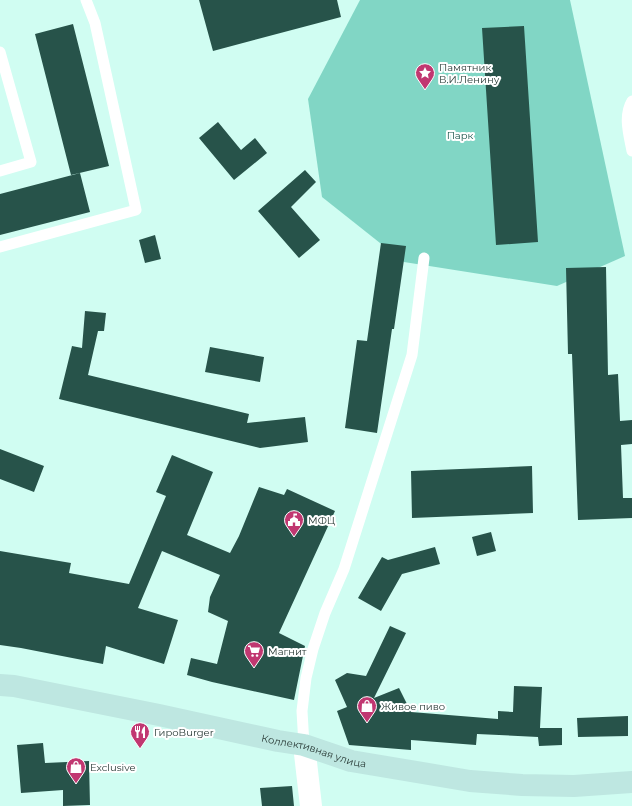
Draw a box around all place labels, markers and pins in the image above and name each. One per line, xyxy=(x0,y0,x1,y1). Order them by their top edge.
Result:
place label: Памятник В.И.Ленину xyxy=(439,61,500,86)
place icon: Памятник В.И.Ленину xyxy=(414,62,436,90)
public building icon: МФЦ xyxy=(283,509,305,537)
place label: МФЦ xyxy=(308,514,335,527)
supermarket icon: Магнит xyxy=(243,640,265,668)
place label: Магнит xyxy=(268,645,307,658)
shop icon: Живое пиво xyxy=(356,695,378,723)
place label: Живое пиво xyxy=(381,700,445,713)
restaurant icon: ГироBurger xyxy=(129,721,151,749)
place label: ГироBurger xyxy=(154,726,214,739)
shop icon: Exclusive xyxy=(65,756,87,784)
place label: Exclusive xyxy=(90,761,136,774)

